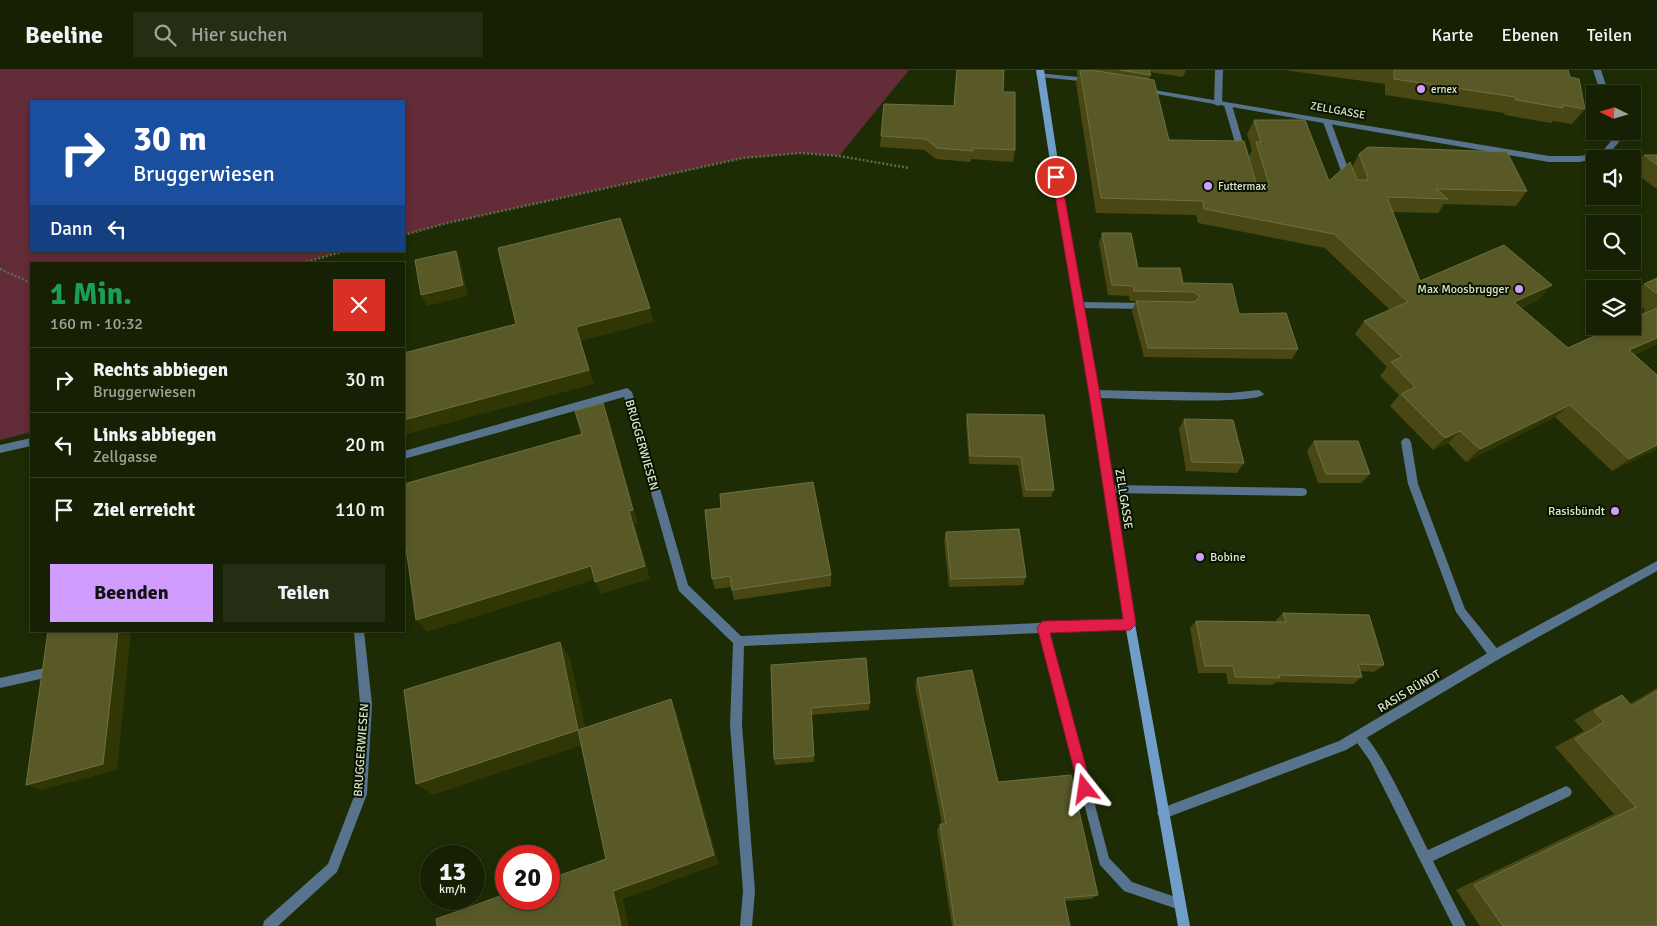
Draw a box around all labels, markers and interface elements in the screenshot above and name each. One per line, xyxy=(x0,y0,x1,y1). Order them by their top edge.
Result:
search box xyxy=(133,12,483,57)
text: Beeline xyxy=(25,20,103,50)
icon: search xyxy=(151,21,179,49)
text: Hier suchen xyxy=(191,23,287,47)
text: Karte xyxy=(1431,24,1473,46)
text: Ebenen xyxy=(1501,24,1559,46)
text: Teilen xyxy=(1587,24,1632,46)
marker: ernex xyxy=(1415,83,1427,95)
place label: ernex xyxy=(1431,83,1457,96)
north arrow xyxy=(1586,85,1641,140)
map controls xyxy=(1586,85,1641,335)
street label: ZELLGASSE xyxy=(1309,99,1366,122)
text: 30 m xyxy=(133,117,207,160)
icon: right xyxy=(50,120,115,185)
button: sound xyxy=(1586,150,1641,205)
pin xyxy=(1035,156,1077,198)
text: Bruggerwiesen xyxy=(133,160,275,187)
icon: arrive xyxy=(1042,163,1070,191)
marker: Futtermax xyxy=(1202,180,1214,192)
place label: Futtermax xyxy=(1218,180,1266,193)
icon: left xyxy=(103,215,131,243)
button: search xyxy=(1586,215,1641,270)
text: Dann xyxy=(50,217,93,241)
text: 1 Min. xyxy=(50,276,132,313)
button: close xyxy=(333,279,385,331)
button: layers xyxy=(1586,280,1641,335)
place label: Max Moosbrugger xyxy=(1417,282,1510,297)
marker: Max Moosbrugger xyxy=(1513,283,1525,295)
text: 160 m · 10:32 xyxy=(50,314,143,334)
text: Rechts abbiegen xyxy=(93,358,228,382)
icon: right xyxy=(50,366,78,394)
text: 30 m xyxy=(345,368,385,392)
text: Bruggerwiesen xyxy=(93,382,196,402)
street label: BRUGGERWIESEN xyxy=(621,398,662,492)
text: Links abbiegen xyxy=(93,423,216,447)
icon: left xyxy=(50,431,78,459)
text: 20 m xyxy=(345,433,385,457)
text: Zellgasse xyxy=(93,447,157,467)
street label: ZELLGASSE xyxy=(1111,468,1136,530)
icon: arrive xyxy=(50,496,78,524)
text: Ziel erreicht xyxy=(93,498,195,522)
text: 110 m xyxy=(335,498,385,522)
place label: Rasisbündt xyxy=(1548,504,1605,519)
marker: Rasisbündt xyxy=(1609,505,1621,517)
place label: Bobine xyxy=(1210,550,1246,565)
marker: Bobine xyxy=(1194,551,1206,563)
button: Beenden xyxy=(50,564,213,622)
button: Teilen xyxy=(223,564,385,622)
street label: RASIS BÜNDT xyxy=(1375,667,1444,716)
street label: BRUGGERWIESEN xyxy=(351,703,372,797)
position arrow xyxy=(1058,762,1110,814)
speed limit sign: 20 xyxy=(495,845,560,910)
text: 13 xyxy=(439,856,466,887)
text: km/h xyxy=(439,882,466,897)

